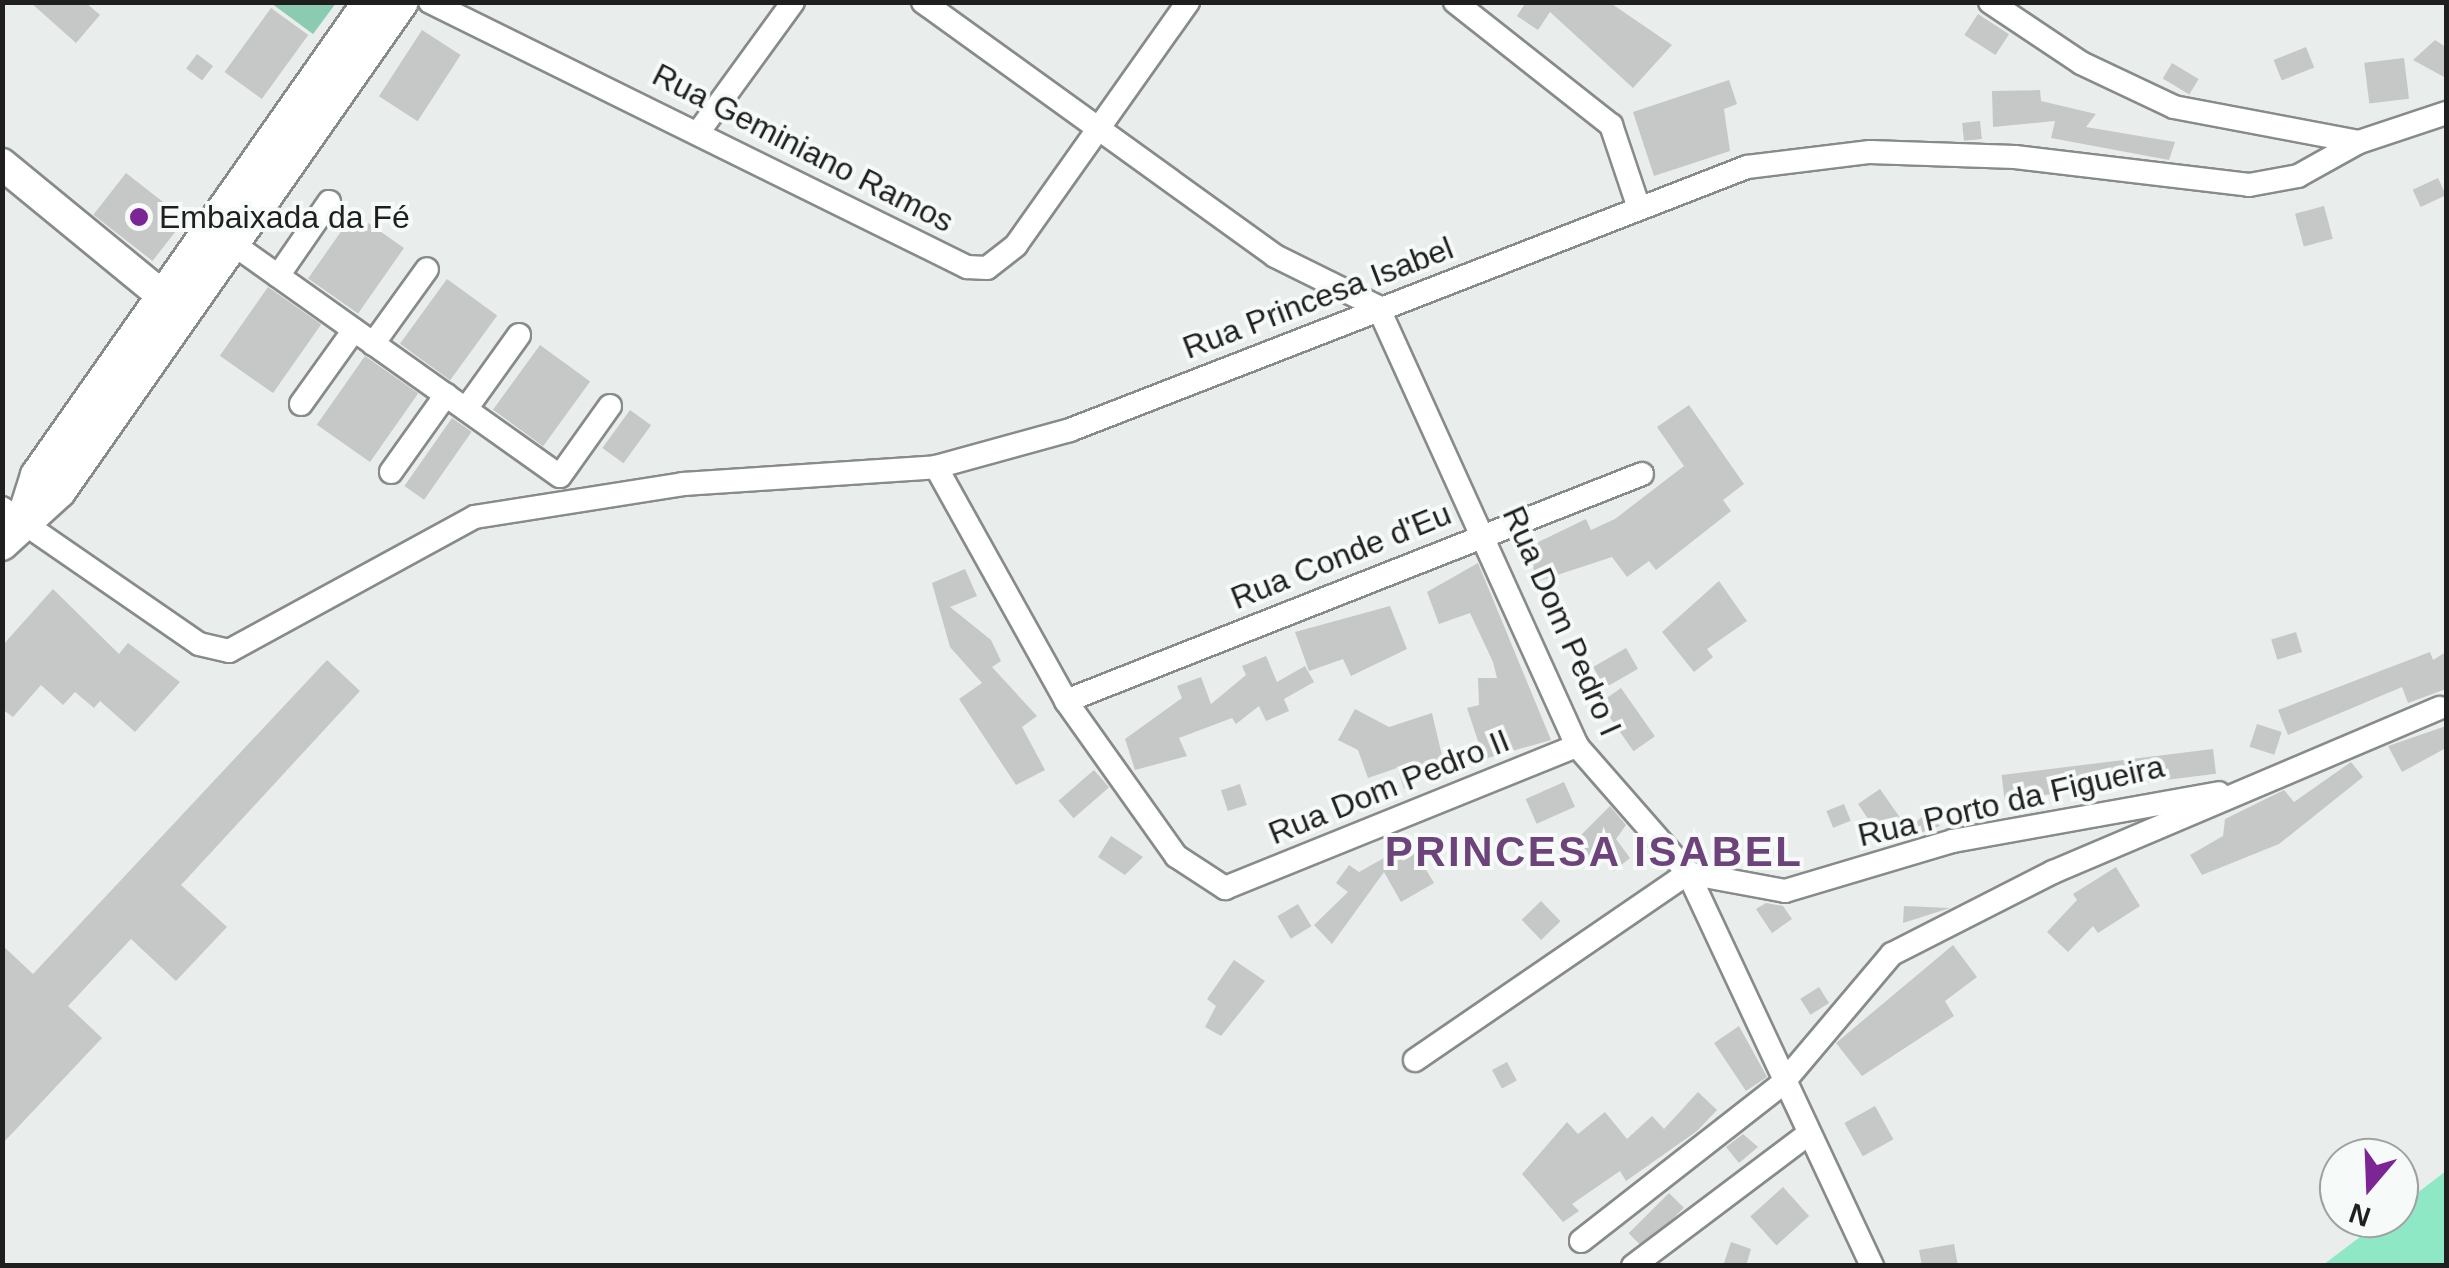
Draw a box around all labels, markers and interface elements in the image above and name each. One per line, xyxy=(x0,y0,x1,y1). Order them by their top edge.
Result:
street label: Rua Geminiano Ramos xyxy=(646,55,960,241)
place label: Embaixada da Fé xyxy=(159,198,410,236)
marker: Embaixada da Fé xyxy=(128,206,150,228)
street label: Rua Princesa Isabel xyxy=(1177,229,1459,367)
street label: Rua Conde d'Eu xyxy=(1225,494,1457,618)
street label: Rua Dom Pedro I xyxy=(1494,500,1630,742)
street label: Rua Dom Pedro II xyxy=(1263,721,1515,853)
street label: Rua Porto da Figueira xyxy=(1854,747,2168,855)
district label: PRINCESA ISABEL xyxy=(1384,827,1804,877)
north arrow xyxy=(2319,1138,2419,1238)
text: N xyxy=(2345,1197,2374,1233)

